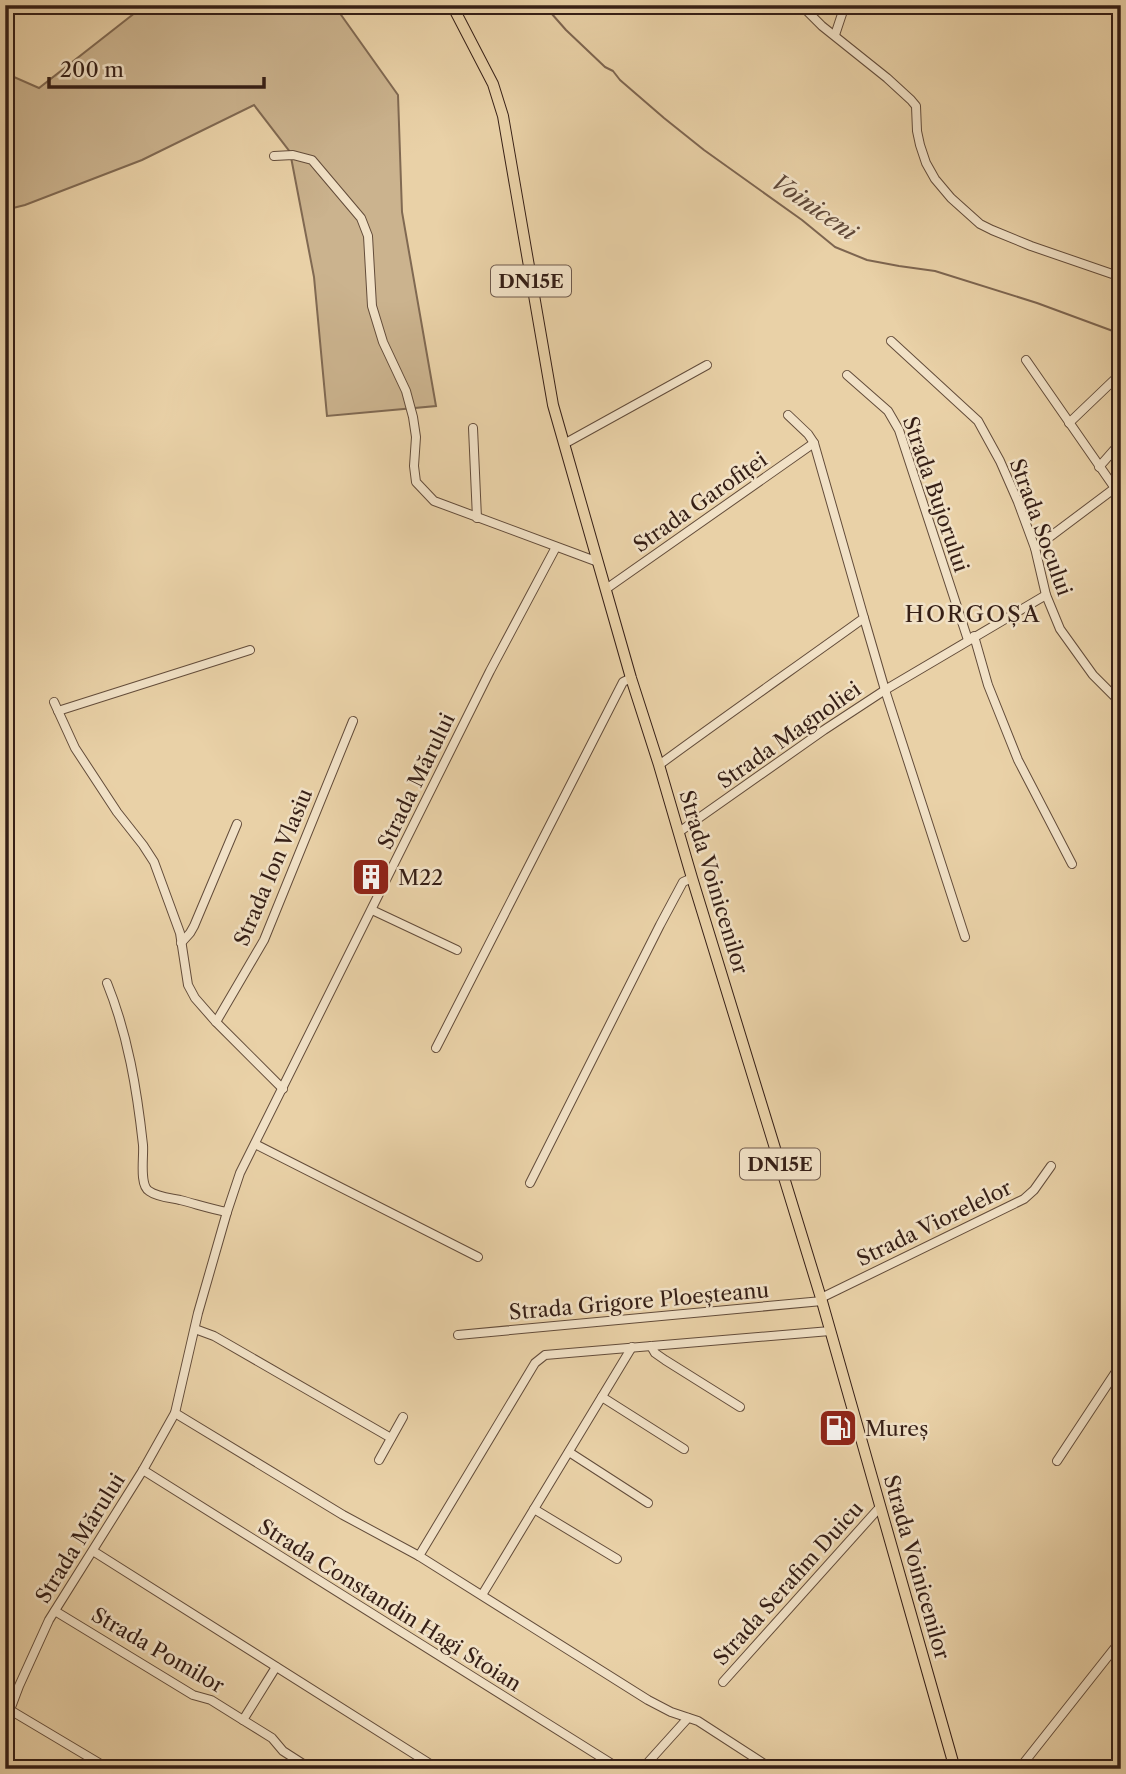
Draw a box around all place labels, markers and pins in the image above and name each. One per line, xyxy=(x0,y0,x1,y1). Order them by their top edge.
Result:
building icon: M22 xyxy=(350,856,392,898)
place label: M22 xyxy=(398,865,443,890)
fuel station icon: Mureș xyxy=(817,1407,859,1449)
place label: Mureș xyxy=(865,1416,928,1441)

